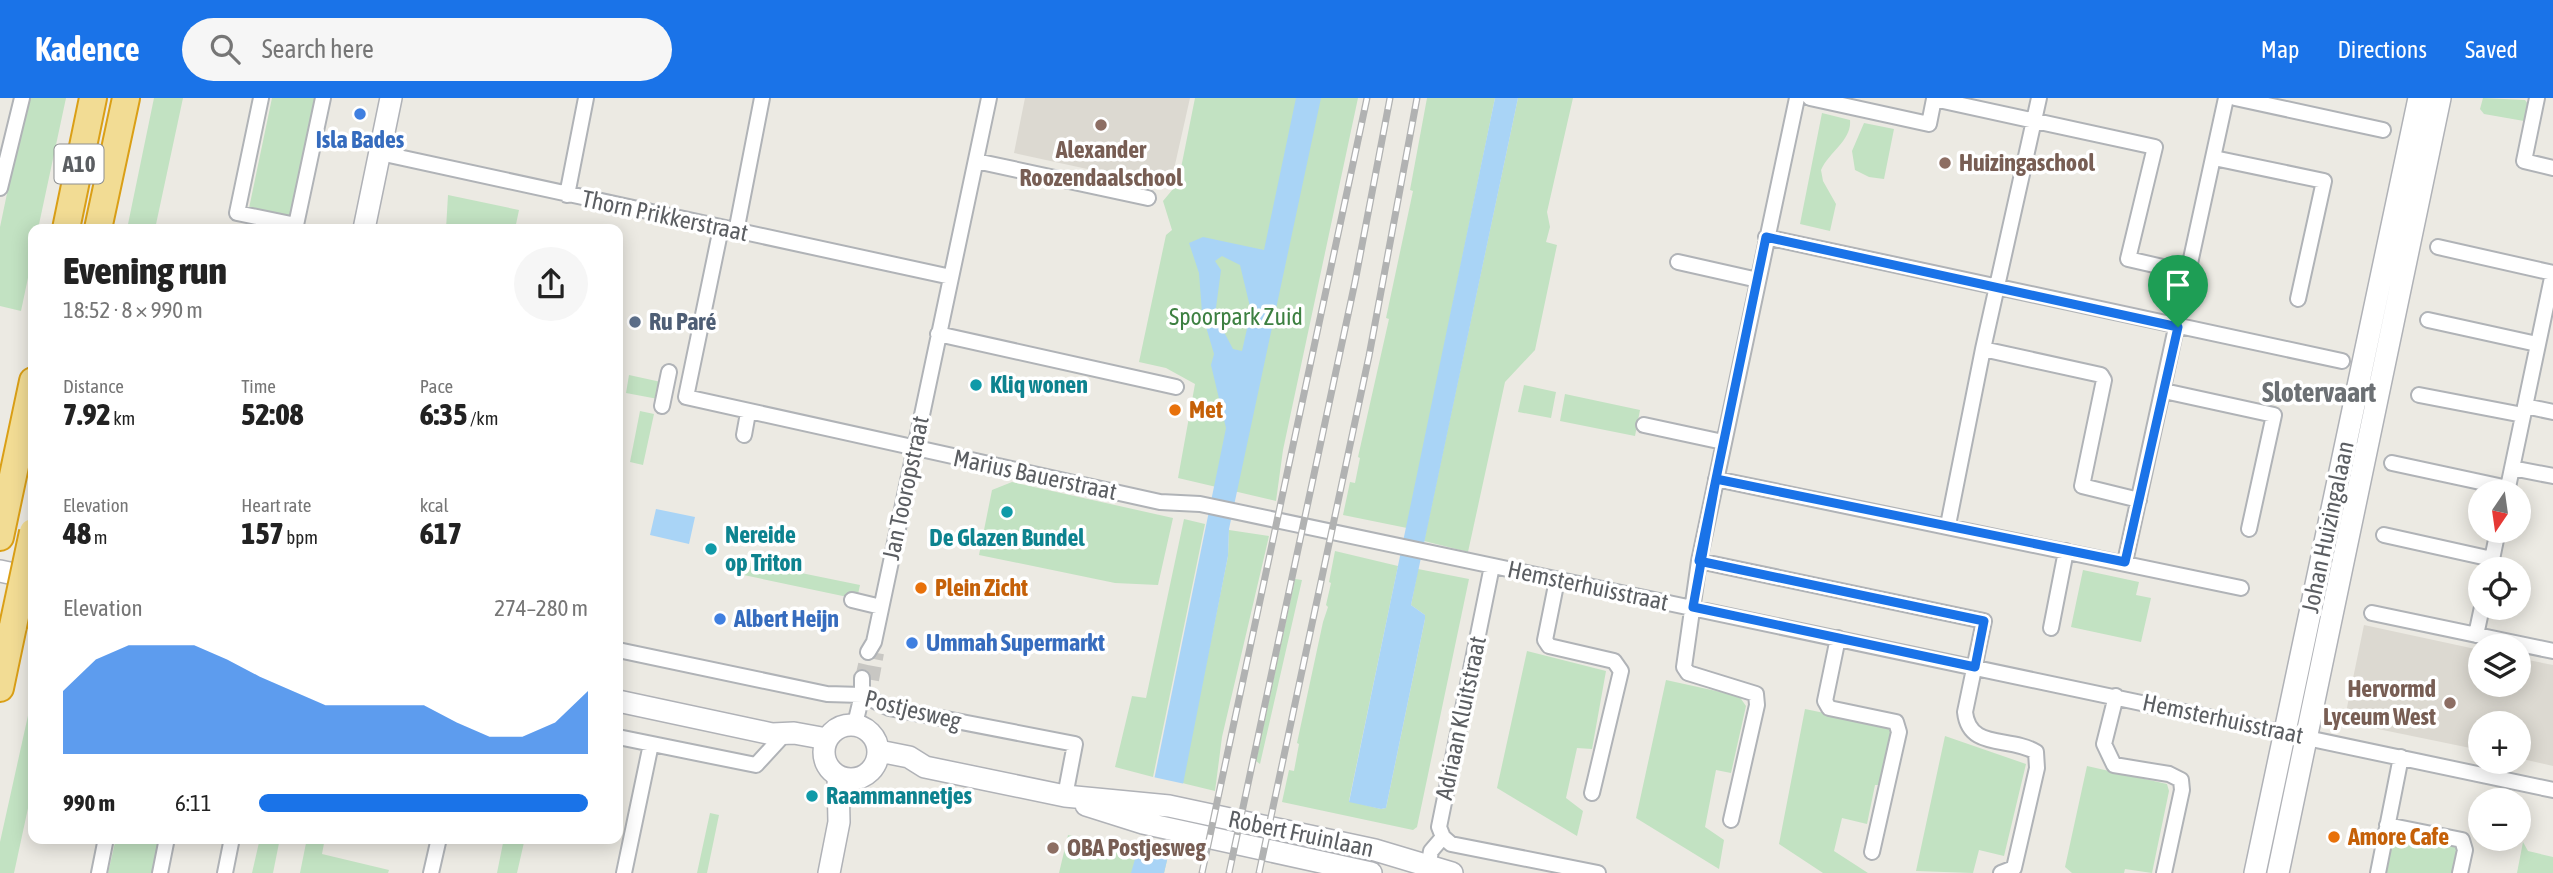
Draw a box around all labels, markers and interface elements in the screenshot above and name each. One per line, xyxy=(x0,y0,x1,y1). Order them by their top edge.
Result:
search box xyxy=(182,18,672,81)
text: Kadence xyxy=(35,30,140,68)
icon: search xyxy=(206,30,244,68)
text: Search here xyxy=(262,34,374,64)
text: Map xyxy=(2261,36,2299,63)
text: Directions xyxy=(2337,36,2427,63)
text: Saved xyxy=(2465,36,2518,63)
marker: Isla Bades xyxy=(352,106,368,122)
marker: Alexander Roozendaalschool xyxy=(1093,117,1109,133)
place label: Isla Bades xyxy=(316,126,405,153)
place label: Alexander Roozendaalschool xyxy=(1019,136,1183,191)
road number: A10 xyxy=(55,144,104,184)
place label: Huizingaschool xyxy=(1959,149,2095,176)
marker: Huizingaschool xyxy=(1937,155,1953,171)
street label: Thorn Prikkerstraat xyxy=(580,185,751,246)
button: share xyxy=(514,247,588,321)
text: Evening run xyxy=(63,249,227,292)
pin xyxy=(2148,255,2208,327)
icon: arrive xyxy=(2159,266,2197,304)
text: 18:52 · 8 × 990 m xyxy=(63,297,203,323)
park label: Spoorpark Zuid xyxy=(1169,303,1303,330)
place label: Ru Paré xyxy=(649,308,716,335)
marker: Ru Paré xyxy=(627,314,643,330)
place label: Kliq wonen xyxy=(990,371,1088,398)
text: Distance xyxy=(63,375,124,397)
text: Time xyxy=(241,375,276,397)
text: Pace xyxy=(420,375,453,397)
district label: Slotervaart xyxy=(2262,376,2376,408)
marker: Kliq wonen xyxy=(968,377,984,393)
place label: Met xyxy=(1189,396,1223,423)
text: 7.92 xyxy=(63,397,111,431)
text: 52:08 xyxy=(241,397,304,431)
text: 6:35 xyxy=(420,397,467,431)
marker: Met xyxy=(1167,402,1183,418)
text: km xyxy=(111,407,135,429)
text: /km xyxy=(467,407,498,429)
street label: Jan Tooropstraat xyxy=(877,413,934,562)
street label: Johan Huizingalaan xyxy=(2296,439,2359,615)
street label: Marius Bauerstraat xyxy=(951,444,1119,505)
north arrow xyxy=(2468,480,2530,542)
map controls xyxy=(2468,480,2531,851)
text: Elevation xyxy=(63,494,129,516)
text: Heart rate xyxy=(241,494,311,516)
text: kcal xyxy=(420,494,449,516)
marker: De Glazen Bundel xyxy=(999,504,1015,520)
text: 48 xyxy=(63,516,91,550)
text: 157 xyxy=(241,516,284,550)
text: 617 xyxy=(420,516,462,550)
place label: Nereide op Triton xyxy=(725,521,802,576)
place label: De Glazen Bundel xyxy=(929,524,1085,551)
text: m xyxy=(91,526,108,548)
text: bpm xyxy=(284,526,318,548)
marker: Nereide op Triton xyxy=(703,541,719,557)
street label: Hemsterhuisstraat xyxy=(1505,555,1671,616)
button: locate xyxy=(2468,557,2531,620)
place label: Plein Zicht xyxy=(935,574,1028,601)
marker: Plein Zicht xyxy=(913,580,929,596)
text: Elevation xyxy=(63,595,143,621)
text: 274–280 m xyxy=(494,595,588,621)
place label: Albert Heijn xyxy=(733,605,839,632)
marker: Albert Heijn xyxy=(712,611,728,627)
place label: Ummah Supermarkt xyxy=(926,629,1105,656)
street label: Adriaan Kluitstraat xyxy=(1430,634,1491,802)
button: layers xyxy=(2468,634,2531,697)
marker: Ummah Supermarkt xyxy=(904,635,920,651)
place label: Hervormd Lyceum West xyxy=(2323,675,2436,730)
street label: Postjesweg xyxy=(862,685,965,735)
street label: Hemsterhuisstraat xyxy=(2140,688,2306,749)
marker: Hervormd Lyceum West xyxy=(2442,695,2458,711)
button: + xyxy=(2468,711,2531,774)
place label: Raammannetjes xyxy=(826,782,973,809)
marker: Raammannetjes xyxy=(804,788,820,804)
button: − xyxy=(2468,788,2531,851)
text: 990 m xyxy=(63,790,115,816)
text: 6:11 xyxy=(175,790,212,816)
street label: Robert Fruinlaan xyxy=(1226,805,1376,862)
place label: Amore Cafe xyxy=(2347,823,2449,850)
marker: Amore Cafe xyxy=(2326,829,2342,845)
place label: OBA Postjesweg xyxy=(1067,834,1206,861)
marker: OBA Postjesweg xyxy=(1045,840,1061,856)

